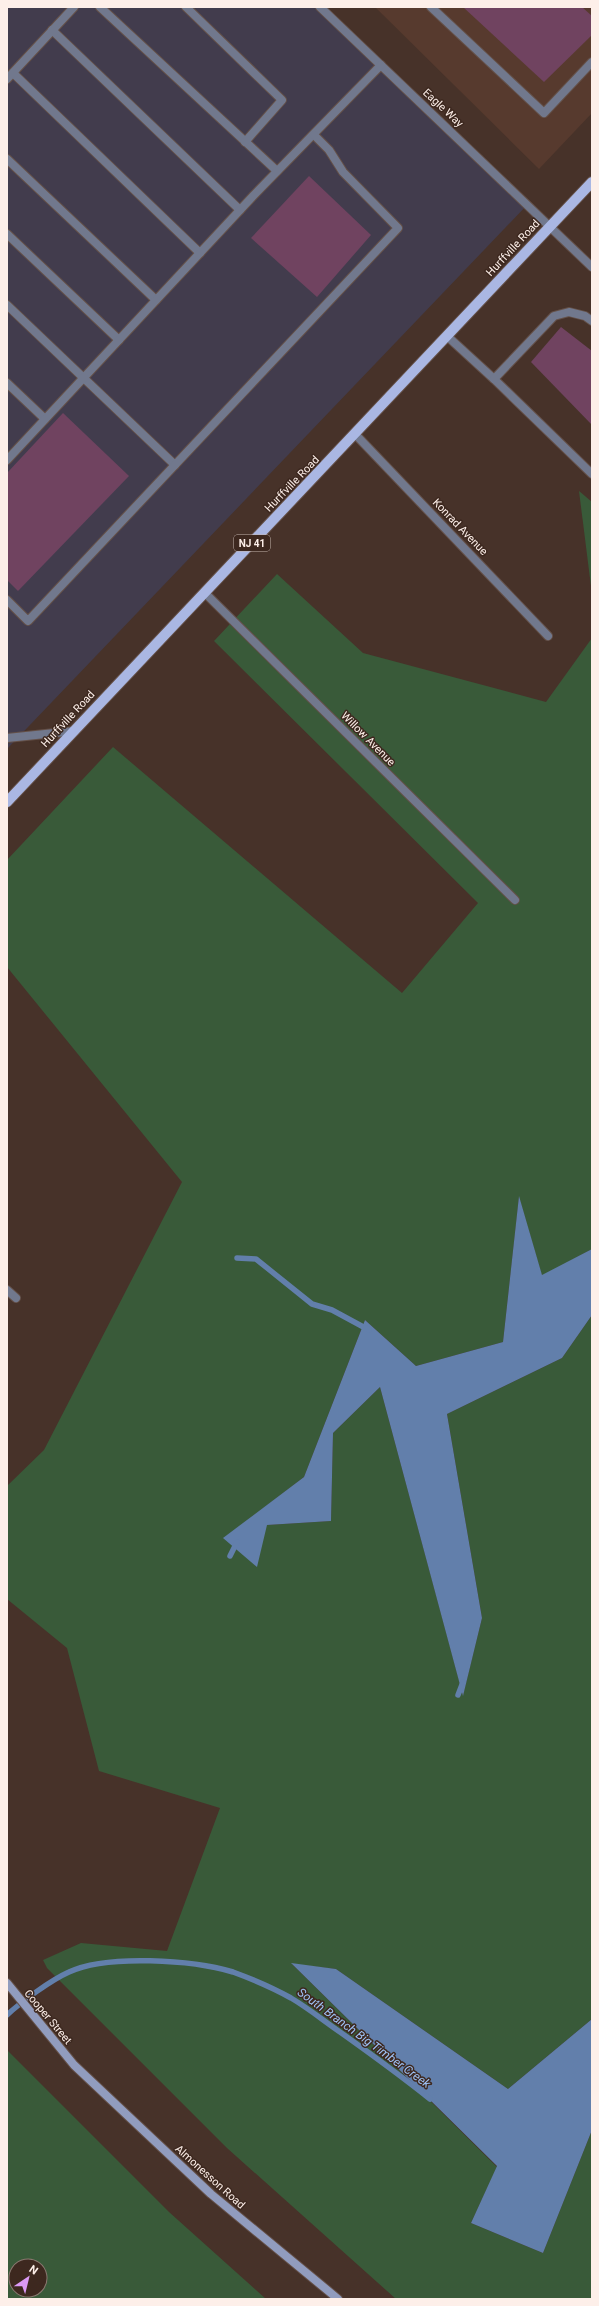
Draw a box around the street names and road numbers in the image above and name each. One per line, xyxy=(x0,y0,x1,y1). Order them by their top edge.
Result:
street label: Eagle Way xyxy=(420,86,466,130)
street label: Hurffville Road xyxy=(484,217,542,279)
street label: Hurffville Road xyxy=(262,453,322,515)
street label: Konrad Avenue xyxy=(430,496,490,558)
road number: NJ 41 xyxy=(234,535,270,551)
street label: Hurffville Road xyxy=(39,688,97,750)
street label: Willow Avenue xyxy=(338,709,398,769)
street label: Cooper Street xyxy=(21,1987,75,2047)
street label: Almonesson Road xyxy=(172,2142,248,2212)

